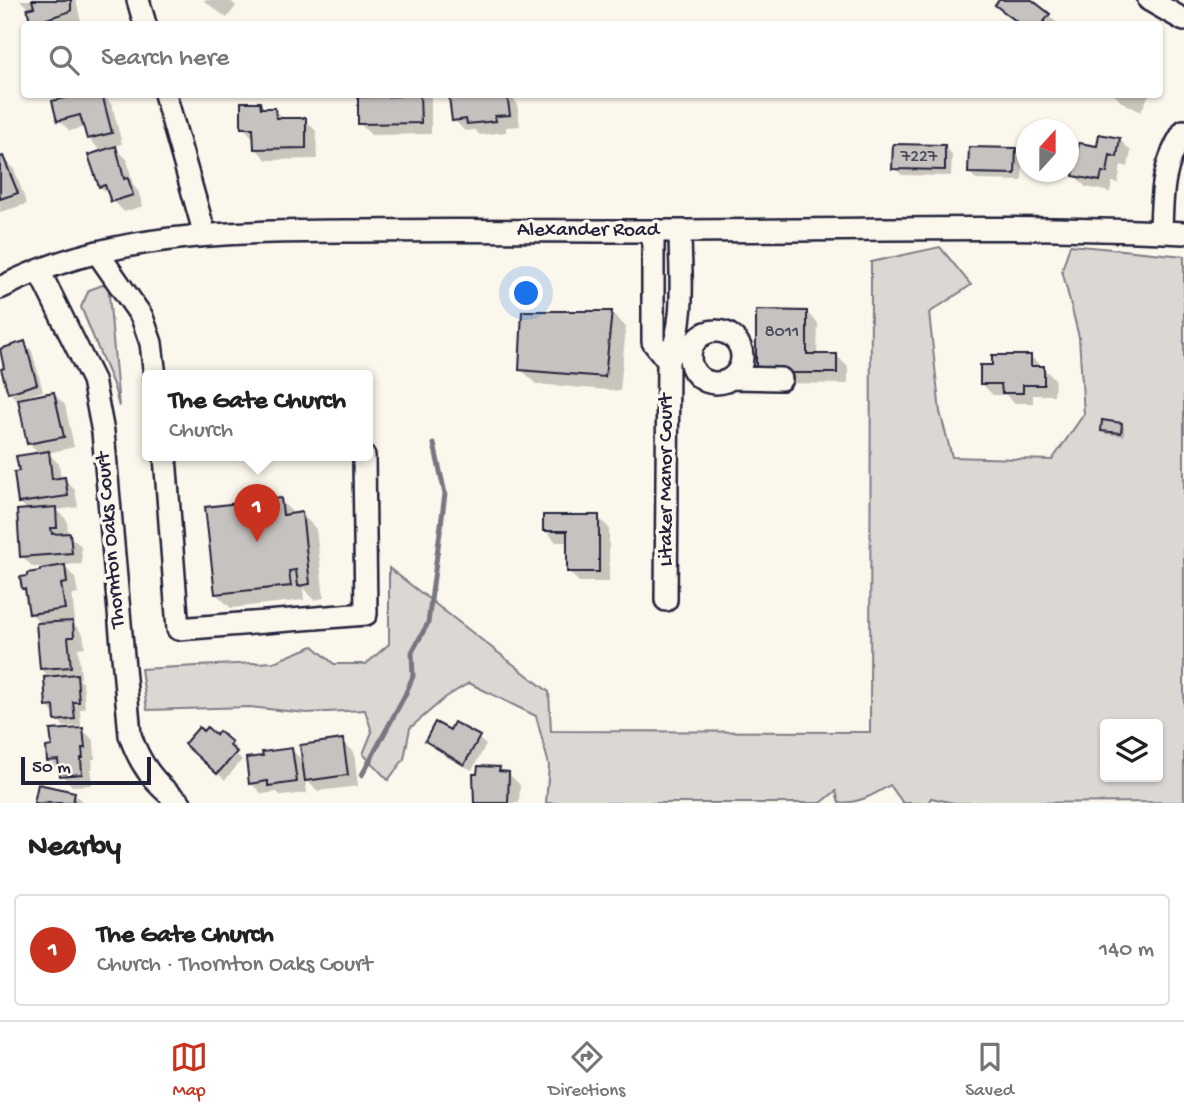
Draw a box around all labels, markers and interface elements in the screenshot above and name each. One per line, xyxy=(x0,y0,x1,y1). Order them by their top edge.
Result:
search box xyxy=(21,21,1163,98)
icon: search xyxy=(45,41,83,79)
text: Search here xyxy=(101,44,229,75)
north arrow xyxy=(1016,119,1079,182)
house number: 7227 xyxy=(900,147,938,168)
street label: Alexander Road xyxy=(517,219,661,244)
your location xyxy=(509,276,543,310)
house number: 8011 xyxy=(765,322,799,343)
popup xyxy=(142,370,373,461)
text: The Gate Church xyxy=(169,387,346,418)
street label: Litaker Manor Court xyxy=(655,391,680,566)
text: Church xyxy=(169,418,233,445)
street label: Thornton Oaks Court xyxy=(92,449,132,630)
pin: 1 xyxy=(234,484,280,542)
map controls xyxy=(1100,719,1163,782)
button: layers xyxy=(1100,719,1163,782)
scale bar xyxy=(21,754,150,786)
text: 50 m xyxy=(32,757,71,780)
text: Nearby xyxy=(28,831,121,866)
text: The Gate Church xyxy=(97,921,274,952)
text: 1 xyxy=(48,937,58,964)
text: 140 m xyxy=(1099,937,1154,964)
text: Church · Thornton Oaks Court xyxy=(97,952,372,979)
tab: Map xyxy=(170,1038,208,1103)
tab: Directions xyxy=(548,1038,625,1103)
tab: Saved xyxy=(965,1038,1014,1103)

